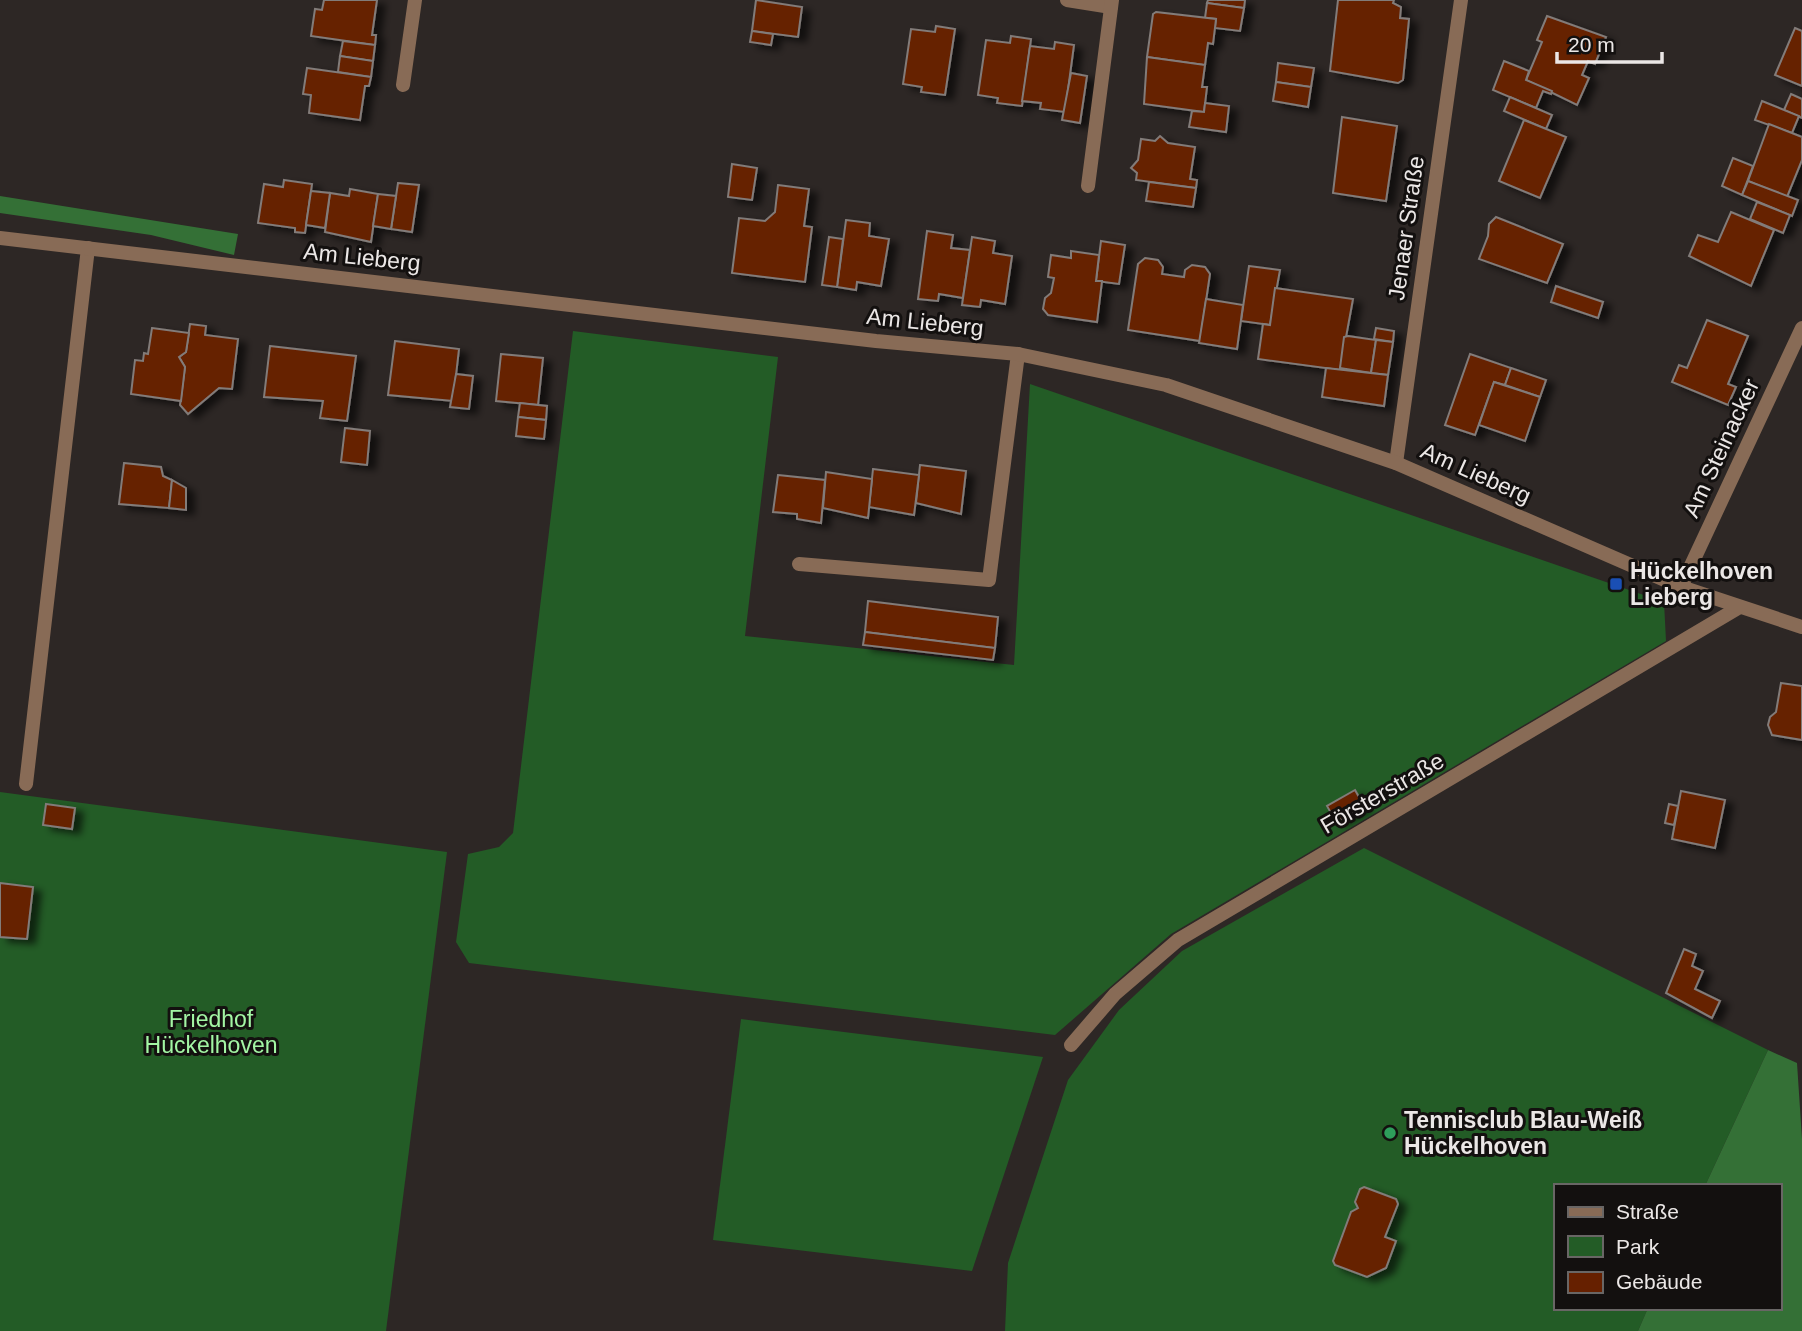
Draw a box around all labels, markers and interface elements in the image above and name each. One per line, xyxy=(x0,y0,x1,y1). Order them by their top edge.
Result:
scale bar xyxy=(1557,21,1662,65)
text: 20 m xyxy=(1568,33,1615,56)
street label: Jenaer Straße xyxy=(1383,154,1429,302)
street label: Am Lieberg xyxy=(302,238,422,276)
street label: Am Lieberg xyxy=(865,303,985,341)
street label: Am Steinacker xyxy=(1678,374,1765,521)
street label: Am Lieberg xyxy=(1417,437,1535,509)
place label: Hückelhoven Lieberg xyxy=(1630,558,1773,610)
marker: Hückelhoven Lieberg xyxy=(1608,576,1624,592)
street label: Försterstraße xyxy=(1316,747,1448,839)
park label: Friedhof Hückelhoven xyxy=(145,1006,277,1058)
place label: Tennisclub Blau-Weiß Hückelhoven xyxy=(1404,1107,1642,1159)
marker: Tennisclub Blau-Weiß Hückelhoven xyxy=(1382,1125,1398,1141)
legend xyxy=(1554,1184,1781,1310)
text: Straße xyxy=(1616,1200,1679,1223)
text: Park xyxy=(1616,1235,1660,1258)
text: Gebäude xyxy=(1616,1270,1702,1293)

